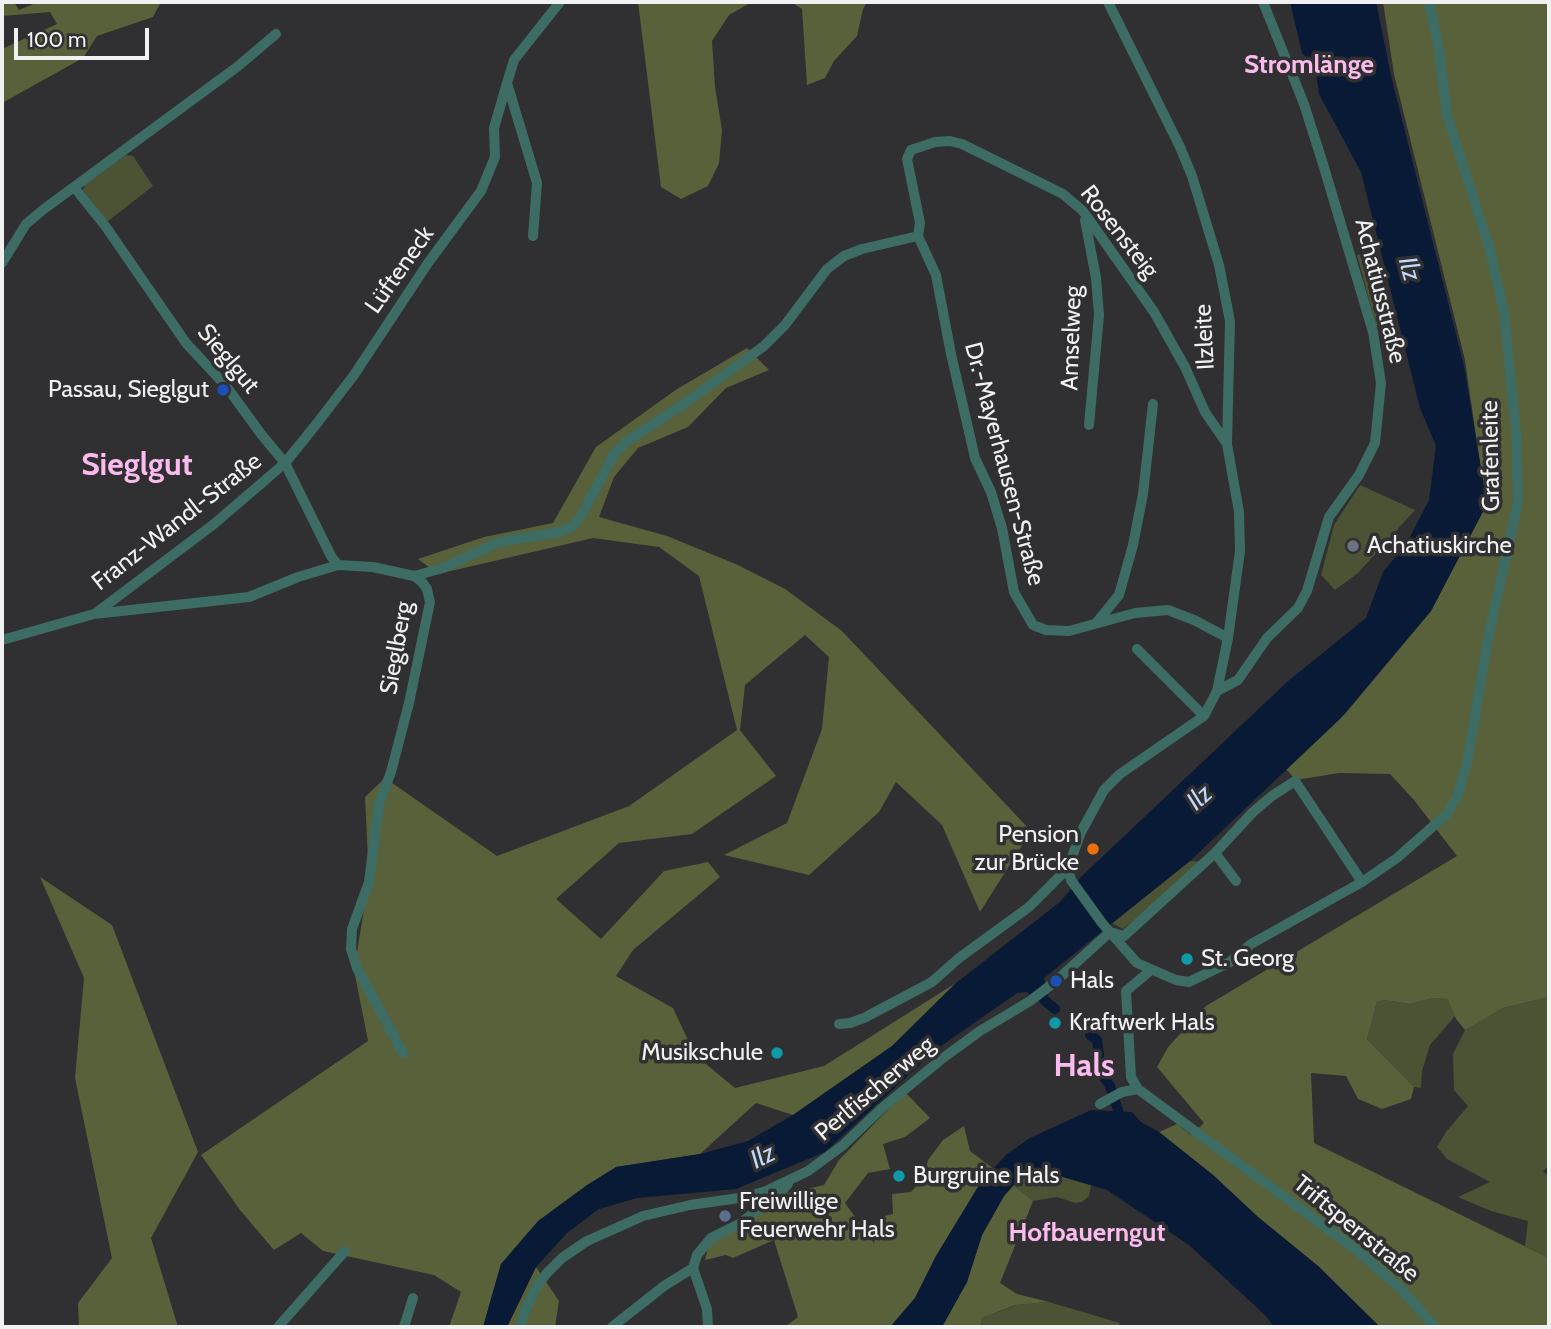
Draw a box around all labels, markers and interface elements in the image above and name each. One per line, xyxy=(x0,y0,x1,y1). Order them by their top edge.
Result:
scale bar xyxy=(18,14,152,58)
text: 100 m xyxy=(27,27,86,52)
district label: Stromlänge xyxy=(1244,49,1374,81)
street label: Rosensteig xyxy=(1074,180,1164,284)
street label: Achatiusstraße xyxy=(1348,216,1412,366)
street label: Lüfteneck xyxy=(360,221,440,319)
water label: Ilz xyxy=(1391,253,1427,285)
street label: Amselweg xyxy=(1056,285,1088,391)
street label: Ilzleite xyxy=(1189,303,1221,371)
street label: Sieglgut xyxy=(191,319,265,399)
street label: Dr.-Mayerhausen-Straße xyxy=(958,339,1050,589)
place label: Passau, Sieglgut xyxy=(48,376,209,404)
marker: Passau, Sieglgut xyxy=(215,382,231,398)
street label: Grafenleite xyxy=(1476,400,1506,512)
district label: Sieglgut xyxy=(81,447,193,485)
street label: Franz-Wandl-Straße xyxy=(87,447,267,597)
place label: Achatiuskirche xyxy=(1367,532,1512,560)
marker: Achatiuskirche xyxy=(1345,538,1361,554)
street label: Sieglberg xyxy=(375,599,419,697)
water label: Ilz xyxy=(1181,779,1219,817)
place label: Pension zur Brücke xyxy=(974,821,1079,877)
marker: Pension zur Brücke xyxy=(1085,841,1101,857)
place label: St. Georg xyxy=(1201,945,1294,973)
marker: St. Georg xyxy=(1179,951,1195,967)
place label: Hals xyxy=(1070,967,1114,995)
marker: Hals xyxy=(1048,973,1064,989)
place label: Kraftwerk Hals xyxy=(1069,1009,1215,1037)
marker: Kraftwerk Hals xyxy=(1047,1015,1063,1031)
street label: Perlfischerweg xyxy=(809,1031,941,1147)
place label: Musikschule xyxy=(641,1039,763,1067)
marker: Musikschule xyxy=(769,1045,785,1061)
district label: Hals xyxy=(1054,1048,1114,1086)
water label: Ilz xyxy=(746,1138,780,1176)
place label: Burgruine Hals xyxy=(913,1162,1059,1190)
marker: Burgruine Hals xyxy=(891,1168,907,1184)
street label: Triftsperrstraße xyxy=(1287,1170,1425,1288)
place label: Freiwillige Feuerwehr Hals xyxy=(739,1188,895,1244)
marker: Freiwillige Feuerwehr Hals xyxy=(717,1208,733,1224)
district label: Hofbauerngut xyxy=(1009,1217,1165,1249)

